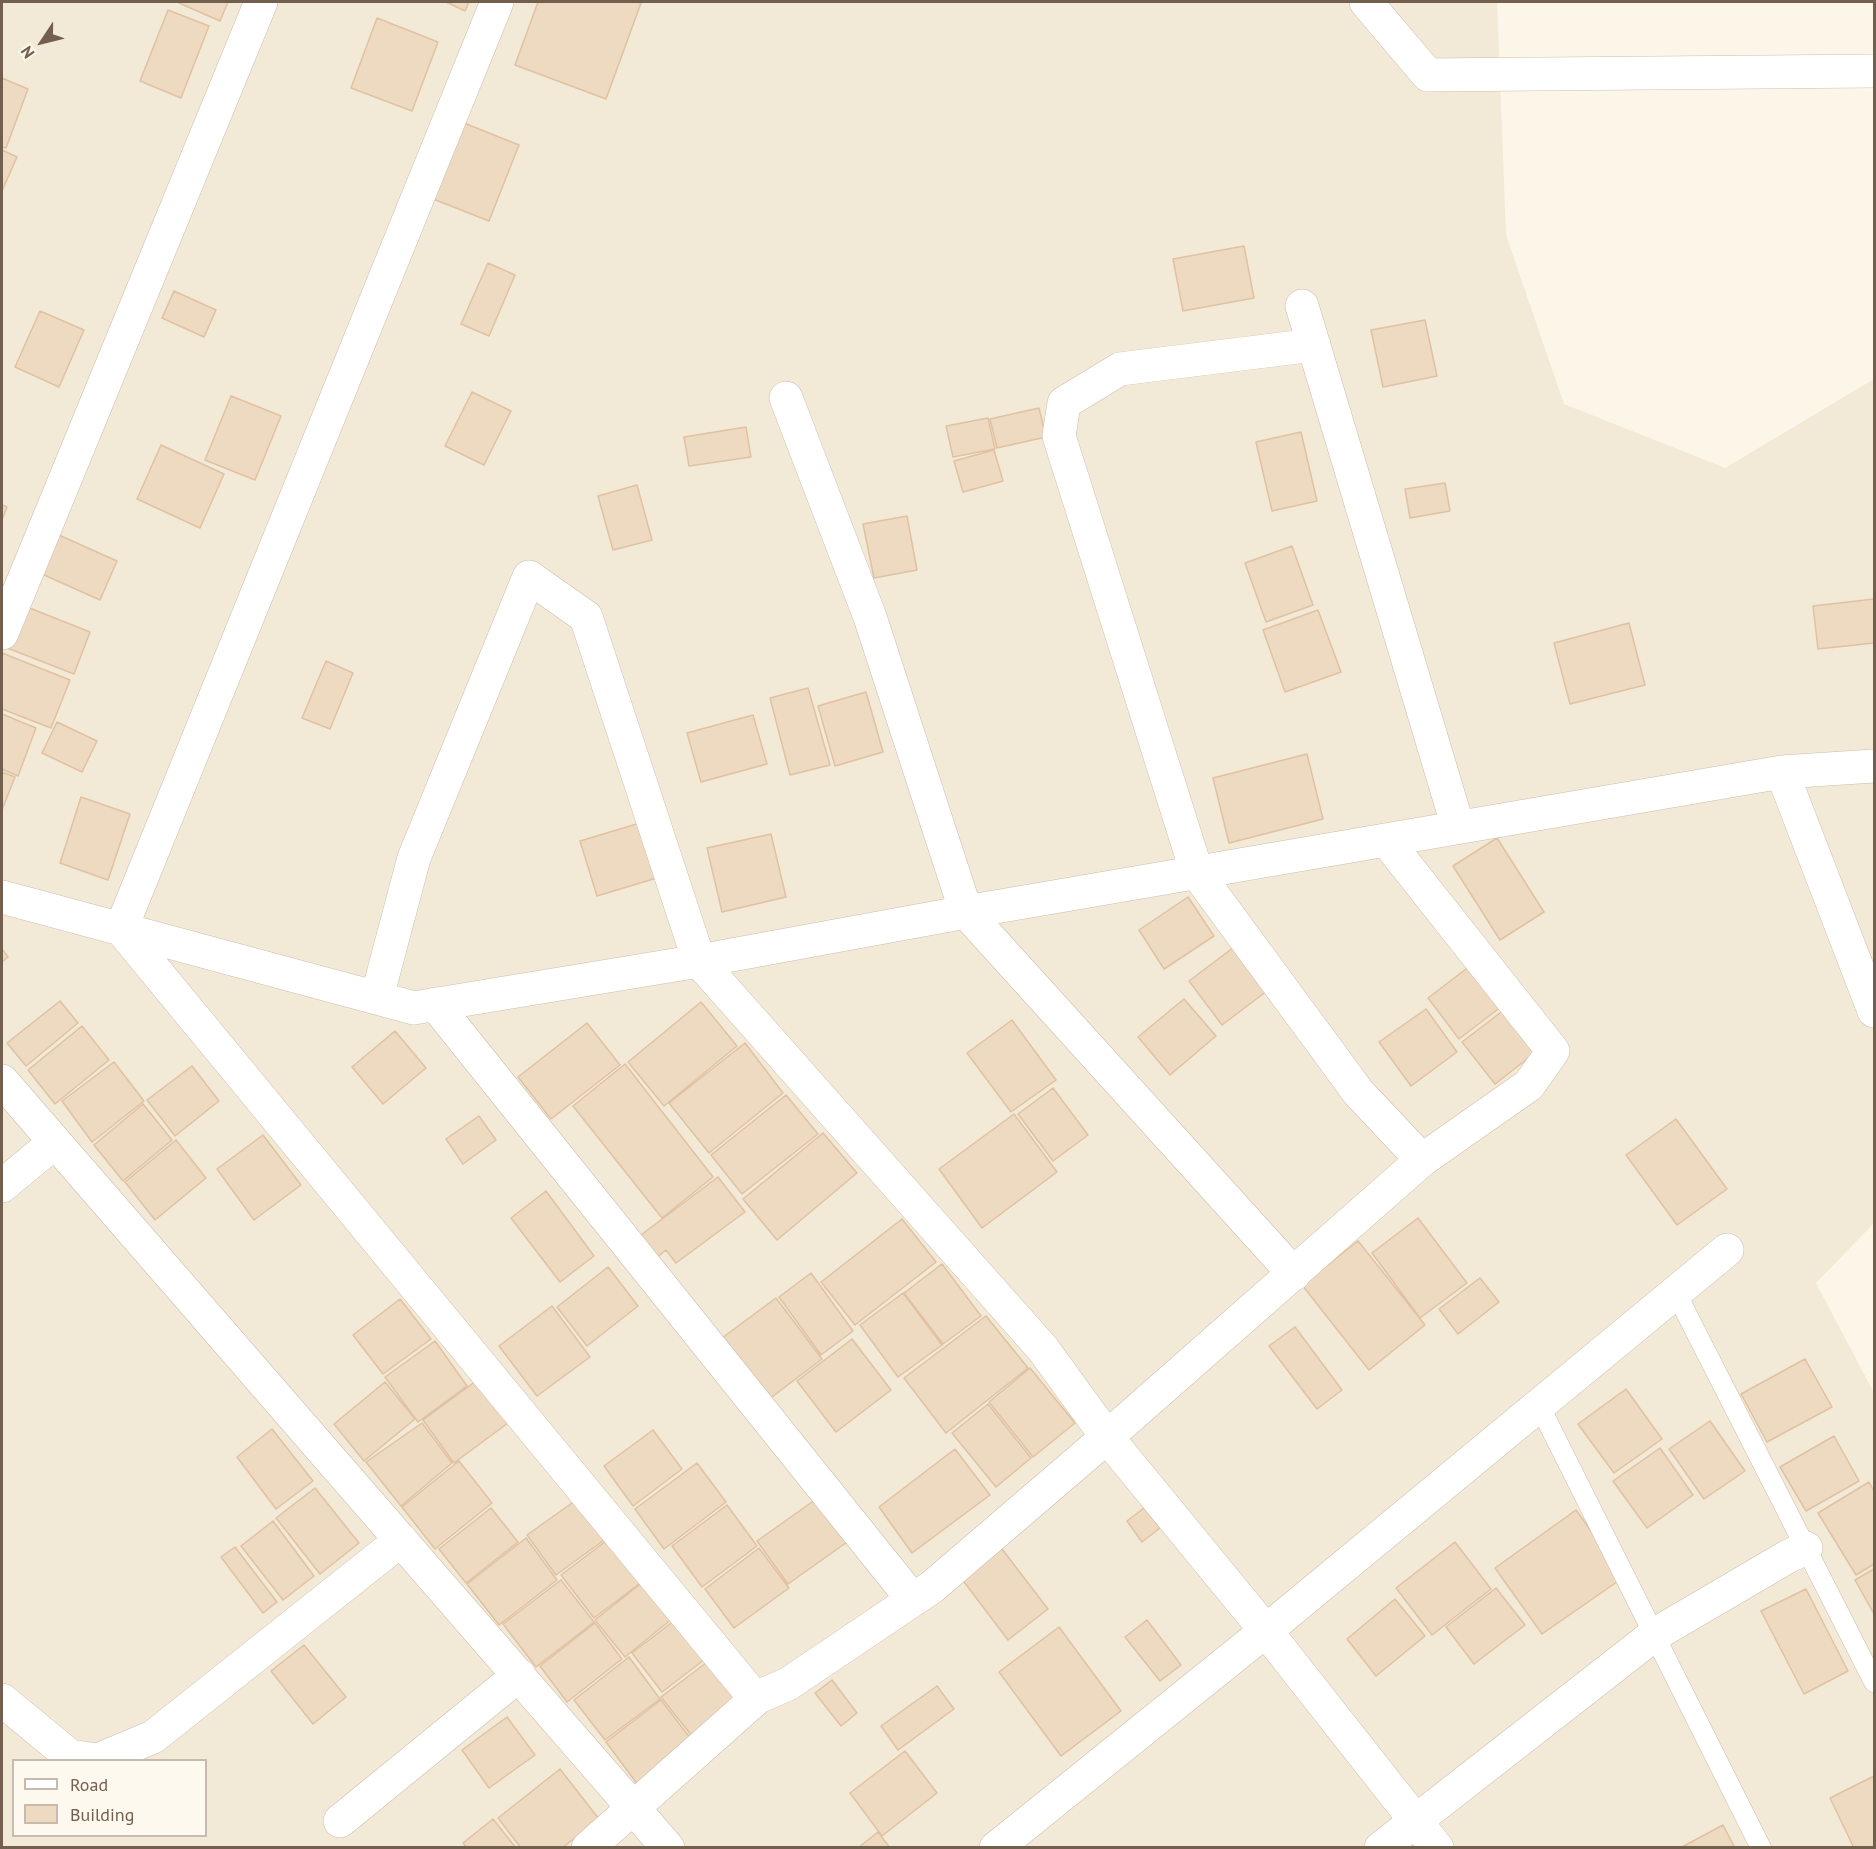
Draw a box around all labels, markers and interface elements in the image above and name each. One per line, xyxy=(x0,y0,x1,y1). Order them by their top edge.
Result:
north arrow xyxy=(12,12,72,72)
text: N xyxy=(16,42,38,62)
legend xyxy=(12,1759,207,1837)
text: Road xyxy=(70,1773,108,1796)
text: Building xyxy=(70,1803,134,1826)

